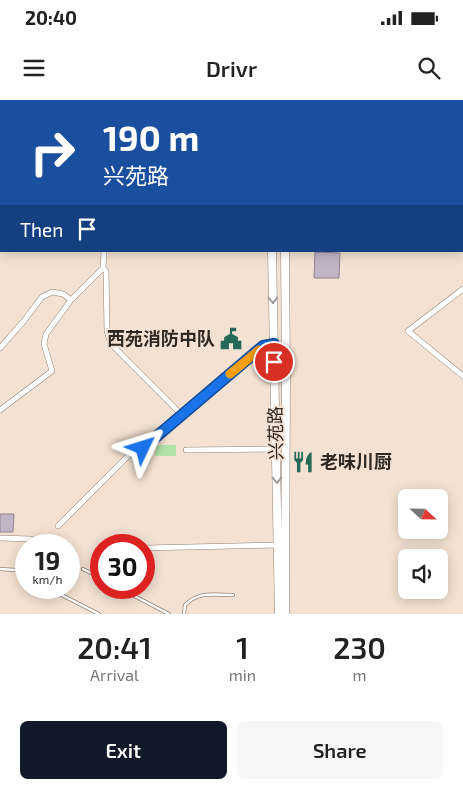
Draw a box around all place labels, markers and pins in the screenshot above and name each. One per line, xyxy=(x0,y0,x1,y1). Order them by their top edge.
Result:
public building icon: 西苑消防中队 xyxy=(218,326,244,352)
place label: 西苑消防中队 xyxy=(107,327,215,349)
pin xyxy=(253,341,295,383)
restaurant icon: 老味川厨 xyxy=(290,449,316,475)
place label: 老味川厨 xyxy=(320,450,392,472)

